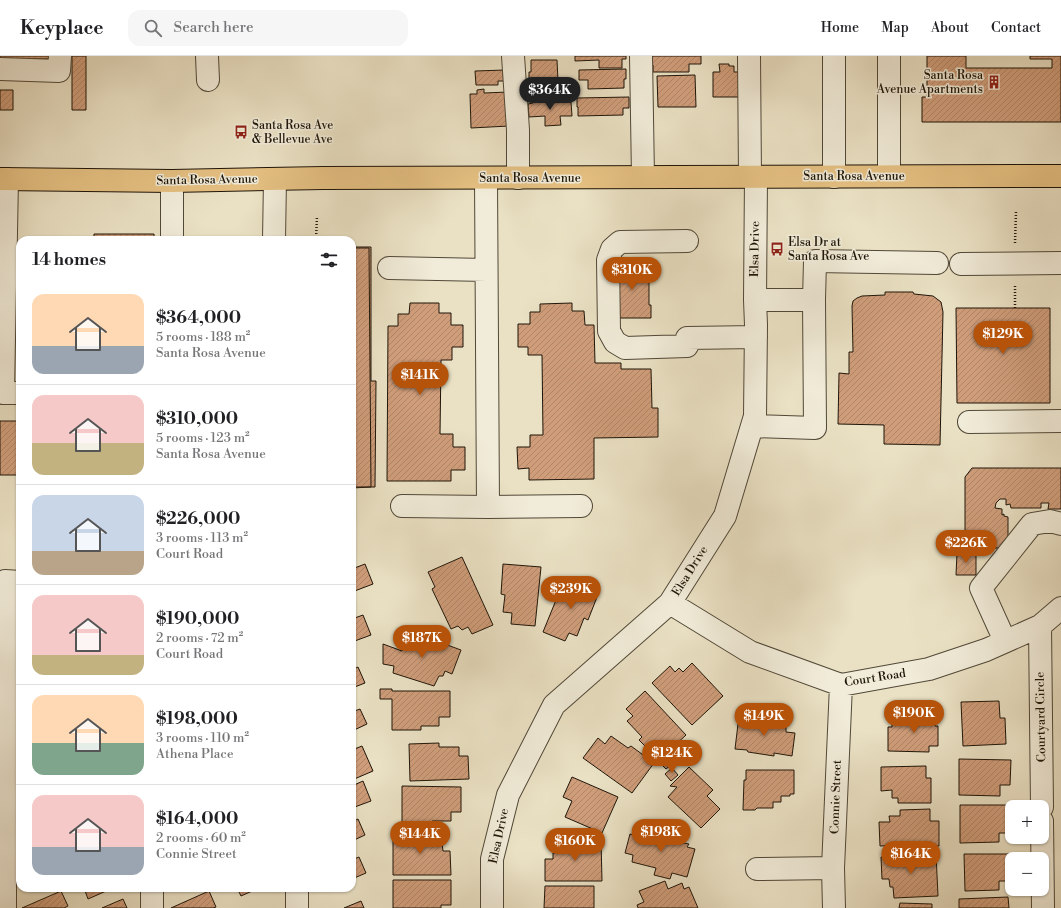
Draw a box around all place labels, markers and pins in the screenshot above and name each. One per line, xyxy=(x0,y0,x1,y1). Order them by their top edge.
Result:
place label: Santa Rosa Avenue Apartments xyxy=(876,68,984,97)
building icon: Santa Rosa Avenue Apartments xyxy=(986,74,1002,90)
pin: $364K xyxy=(522,77,578,111)
place label: Santa Rosa Ave & Bellevue Ave xyxy=(252,118,333,147)
bus stop icon: Santa Rosa Ave & Bellevue Ave xyxy=(233,124,249,140)
place label: Elsa Dr at Santa Rosa Ave xyxy=(788,235,869,264)
bus stop icon: Elsa Dr at Santa Rosa Ave xyxy=(769,241,785,257)
pin: $310K xyxy=(604,257,660,291)
pin: $129K xyxy=(975,321,1031,355)
pin: $141K xyxy=(392,362,448,396)
pin: $226K xyxy=(938,530,994,564)
pin: $239K xyxy=(543,576,599,610)
pin: $187K xyxy=(394,625,450,659)
pin: $190K xyxy=(886,700,942,734)
pin: $149K xyxy=(736,703,792,737)
pin: $124K xyxy=(644,740,700,774)
pin: $198K xyxy=(633,819,689,853)
pin: $144K xyxy=(392,821,448,855)
pin: $160K xyxy=(547,828,603,862)
pin: $164K xyxy=(883,841,939,875)

